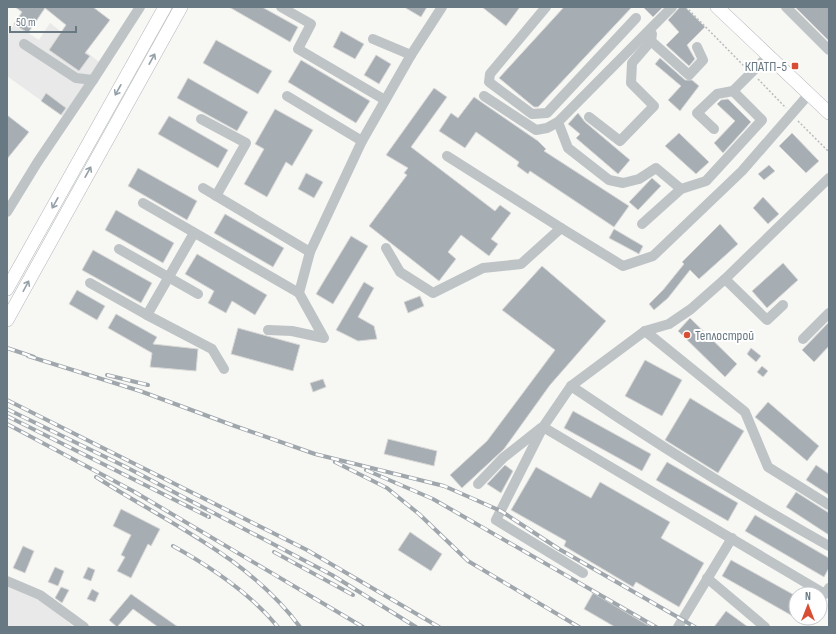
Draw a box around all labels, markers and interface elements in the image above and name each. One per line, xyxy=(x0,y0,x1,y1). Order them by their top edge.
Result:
scale bar xyxy=(10,8,76,34)
text: 50 m xyxy=(16,15,36,30)
one-way arrow xyxy=(148,53,156,65)
place label: КПАТП-5 xyxy=(745,58,787,75)
marker: КПАТП-5 xyxy=(790,61,800,71)
one-way arrow xyxy=(114,84,122,96)
one-way arrow xyxy=(84,166,92,178)
one-way arrow xyxy=(50,197,58,209)
one-way arrow xyxy=(22,280,30,292)
place label: Теплострой xyxy=(695,327,754,344)
marker: Теплострой xyxy=(682,330,692,340)
north arrow xyxy=(788,586,828,626)
text: N xyxy=(805,590,811,603)

